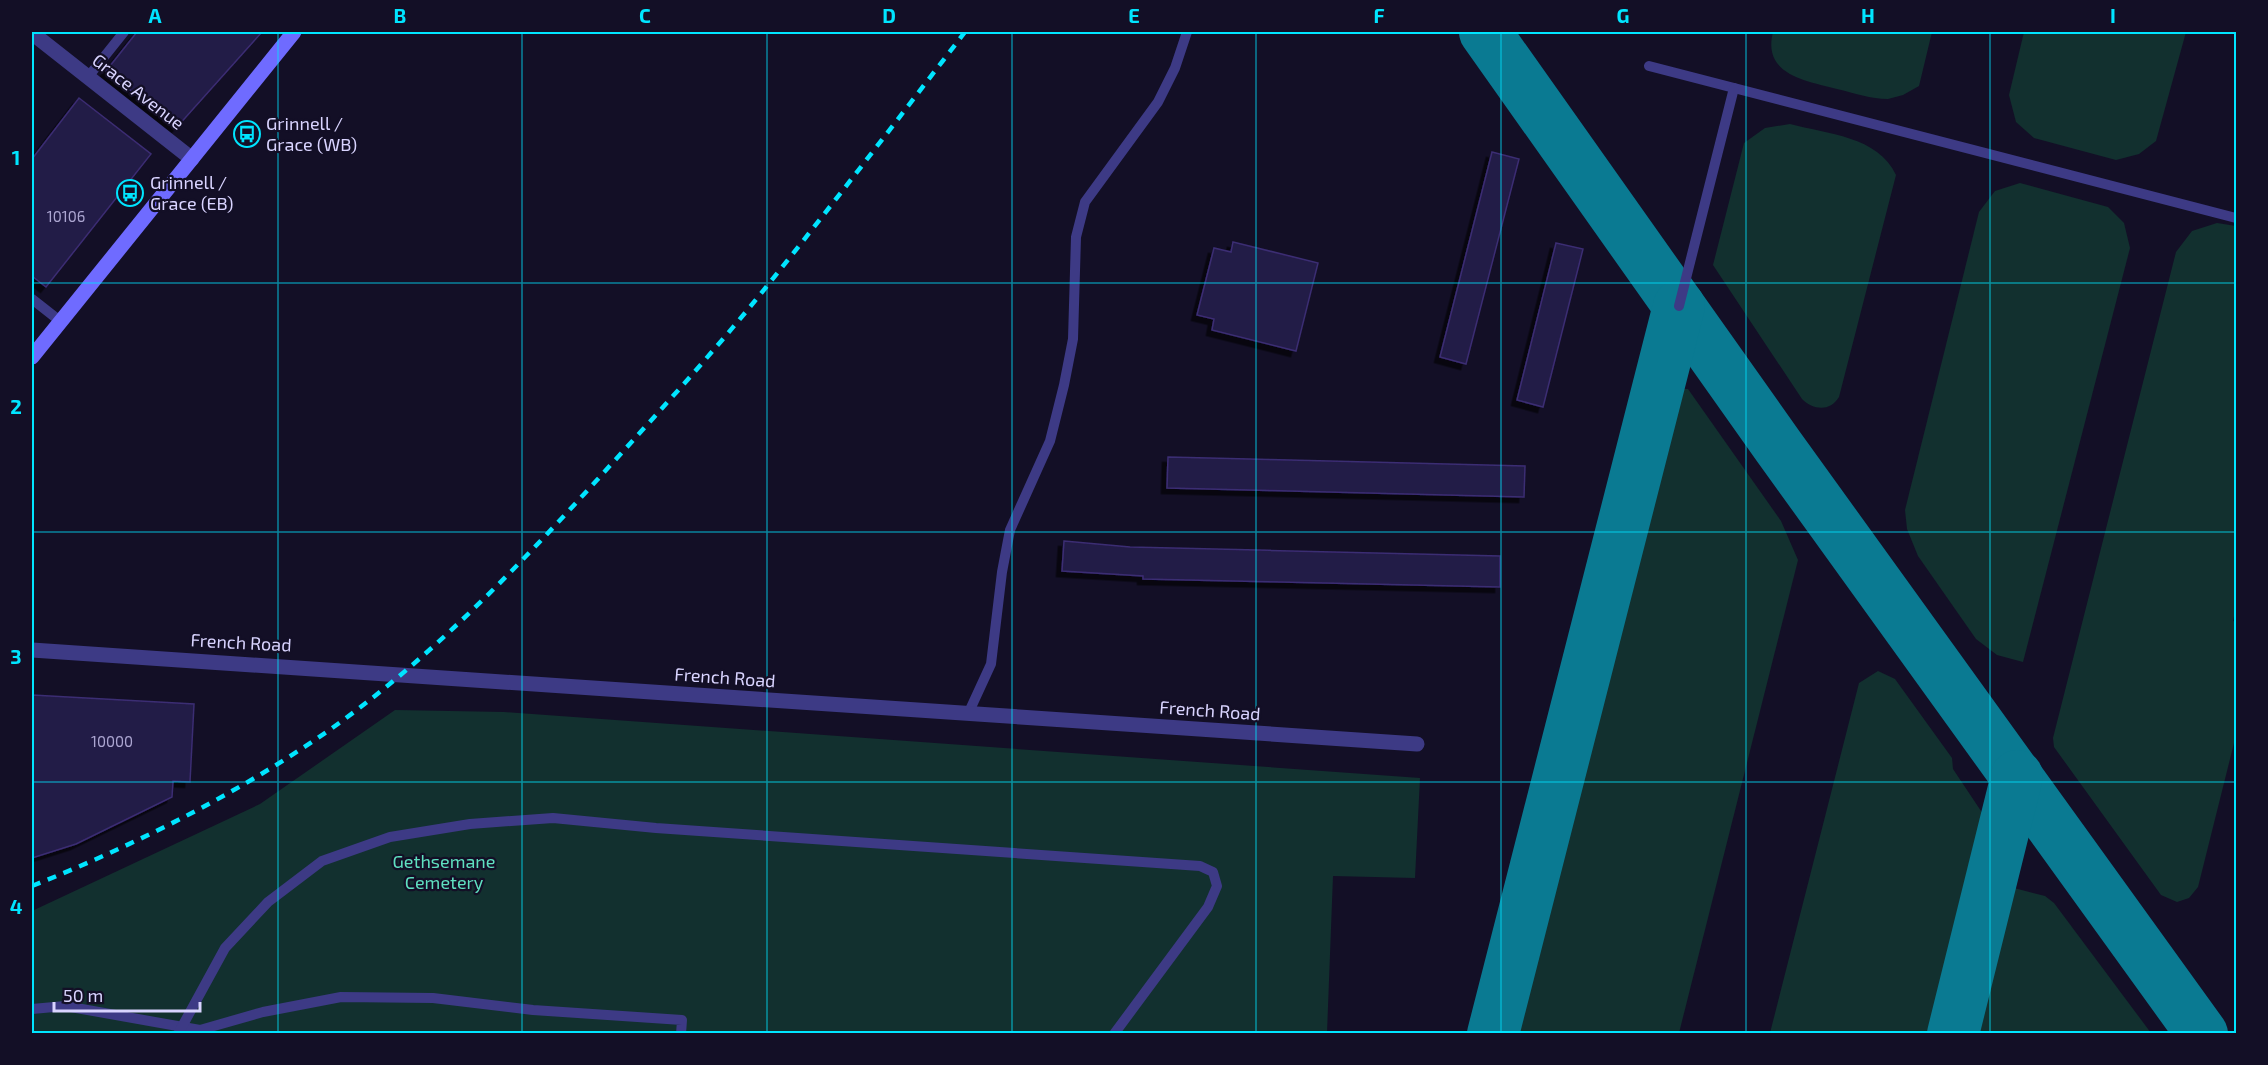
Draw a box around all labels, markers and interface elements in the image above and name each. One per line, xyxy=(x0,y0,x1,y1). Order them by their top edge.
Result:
text: A xyxy=(148,3,162,27)
text: B xyxy=(394,3,406,27)
text: C xyxy=(639,3,651,27)
text: D xyxy=(882,3,896,27)
text: E xyxy=(1128,3,1140,27)
text: F xyxy=(1373,3,1385,27)
text: G xyxy=(1617,3,1629,27)
text: H xyxy=(1861,3,1875,27)
text: I xyxy=(2110,3,2116,27)
street label: Grace Avenue xyxy=(88,48,189,134)
place label: Grinnell / Grace (WB) xyxy=(266,112,357,155)
bus stop icon: Grinnell / Grace (WB) xyxy=(232,119,262,149)
text: 1 xyxy=(12,145,20,169)
place label: Grinnell / Grace (EB) xyxy=(150,171,233,214)
bus stop icon: Grinnell / Grace (EB) xyxy=(115,178,145,208)
house number: 10106 xyxy=(47,207,85,225)
text: 2 xyxy=(10,394,22,418)
street label: French Road xyxy=(190,628,292,656)
text: 3 xyxy=(10,644,22,668)
street label: French Road xyxy=(674,662,776,692)
street label: French Road xyxy=(1159,695,1261,725)
house number: 10000 xyxy=(91,732,133,750)
park label: Gethsemane Cemetery xyxy=(393,850,495,893)
text: 4 xyxy=(10,894,23,918)
scale bar xyxy=(54,975,200,1013)
text: 50 m xyxy=(63,984,103,1006)

